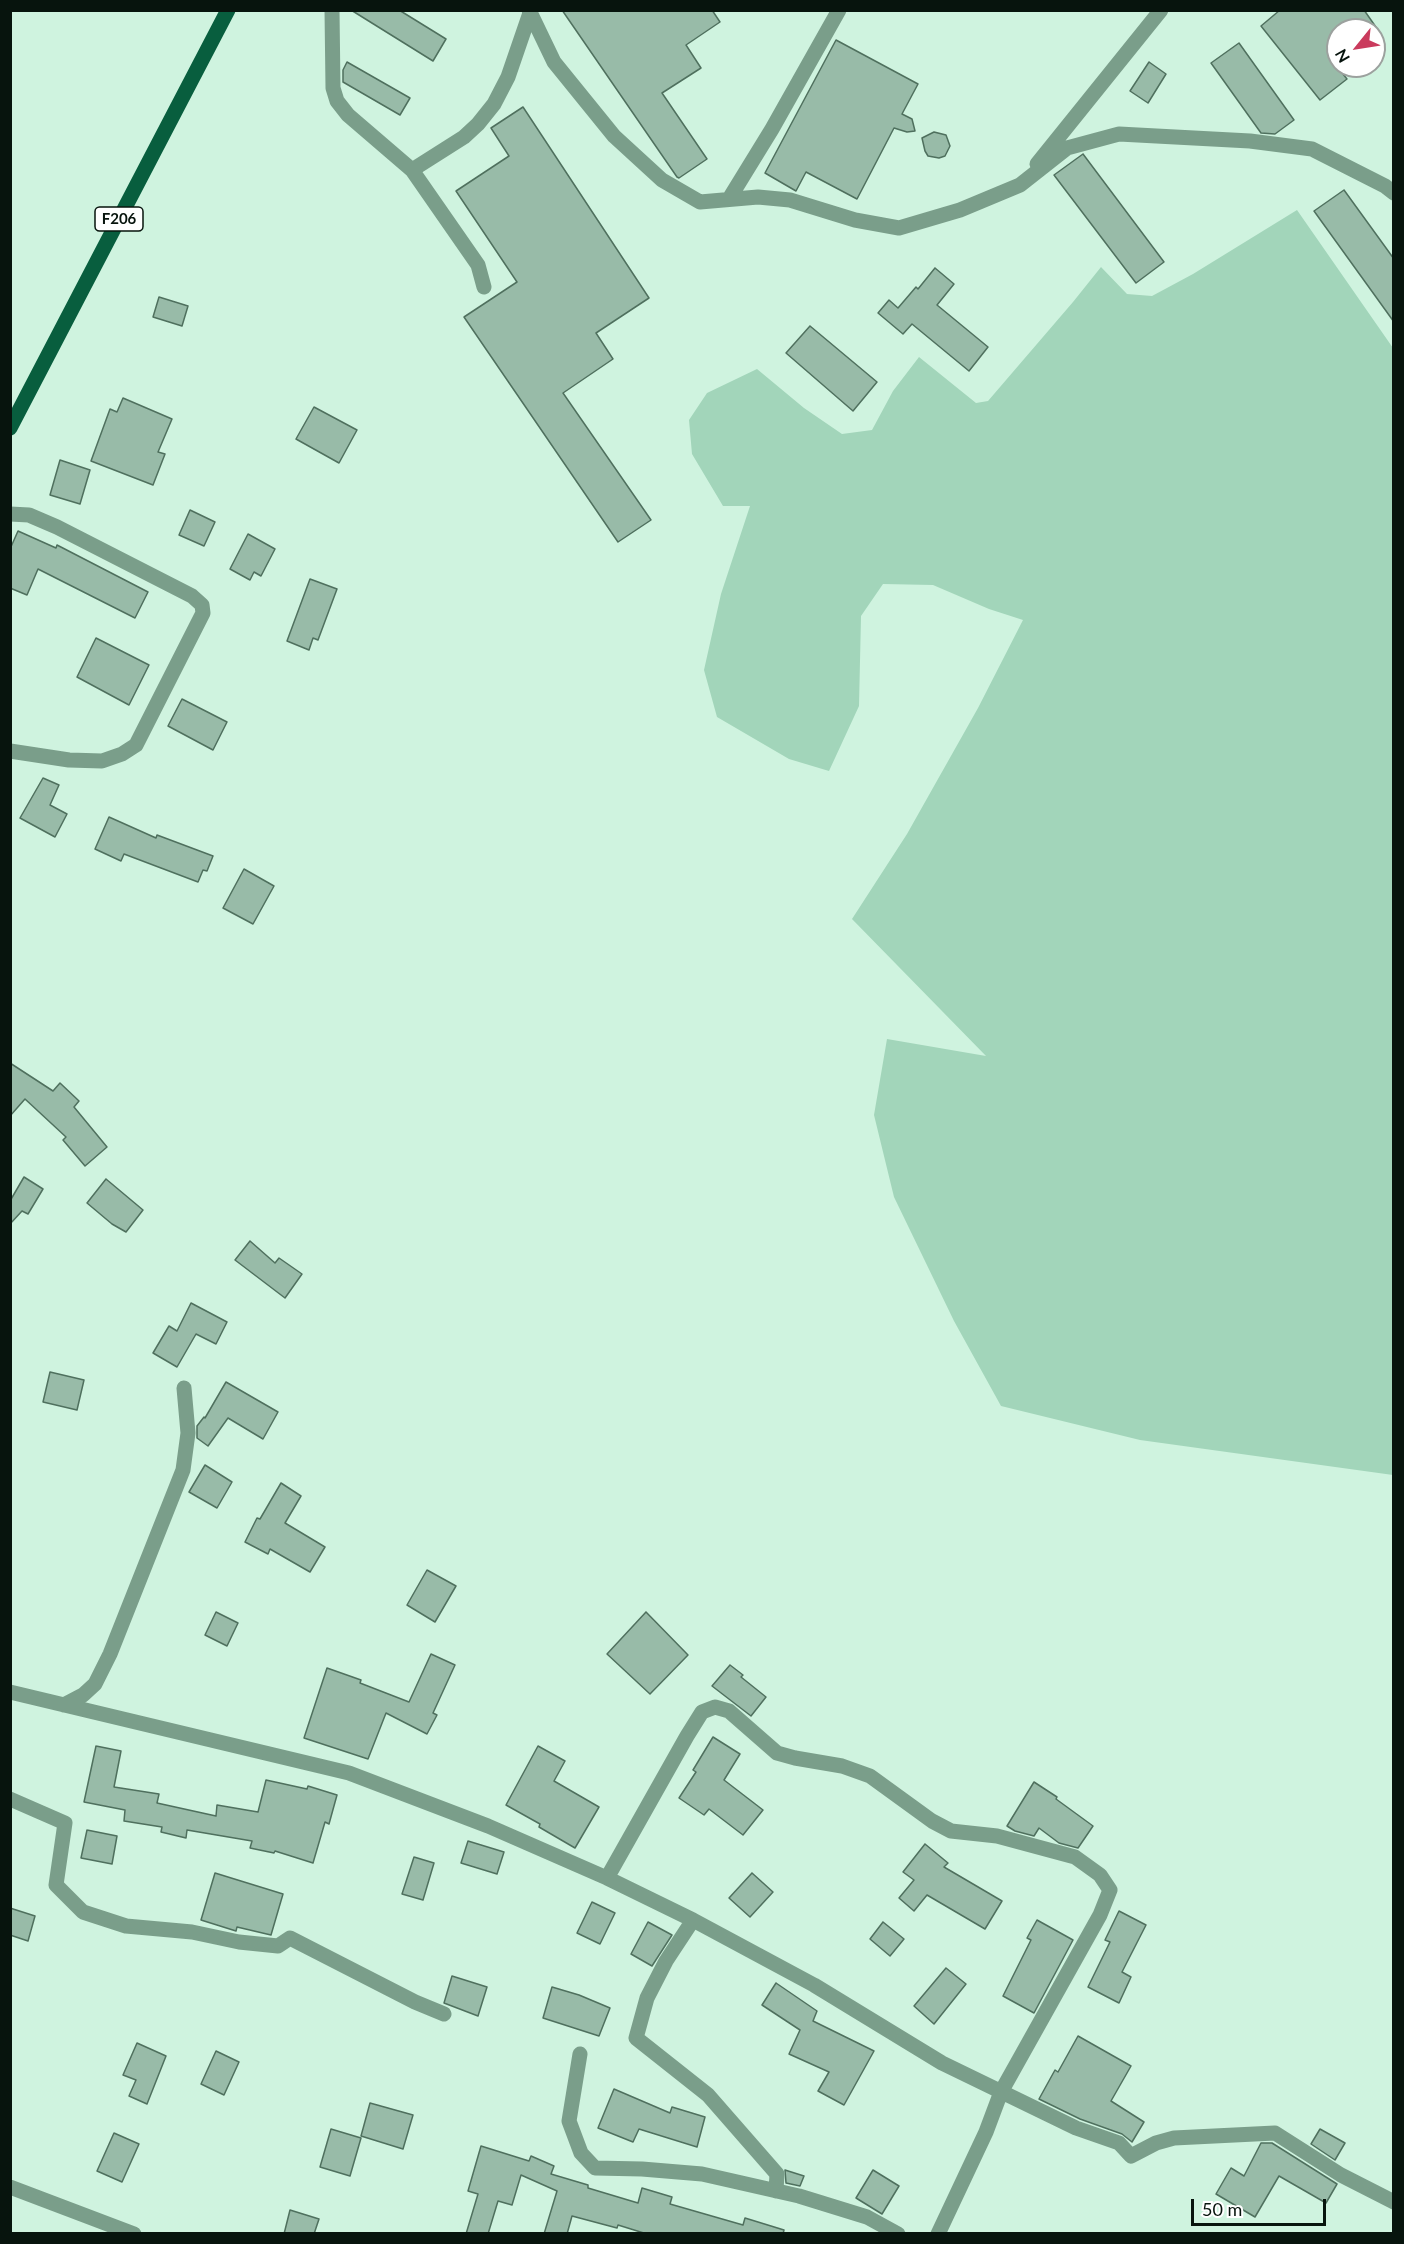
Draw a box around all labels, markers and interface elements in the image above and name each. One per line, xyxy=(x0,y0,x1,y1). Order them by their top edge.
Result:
north arrow xyxy=(1326,18,1386,78)
text: N xyxy=(1330,46,1353,66)
road number: F206 xyxy=(95,207,143,231)
scale bar xyxy=(1194,2187,1329,2225)
text: 50 m xyxy=(1202,2198,1242,2220)

